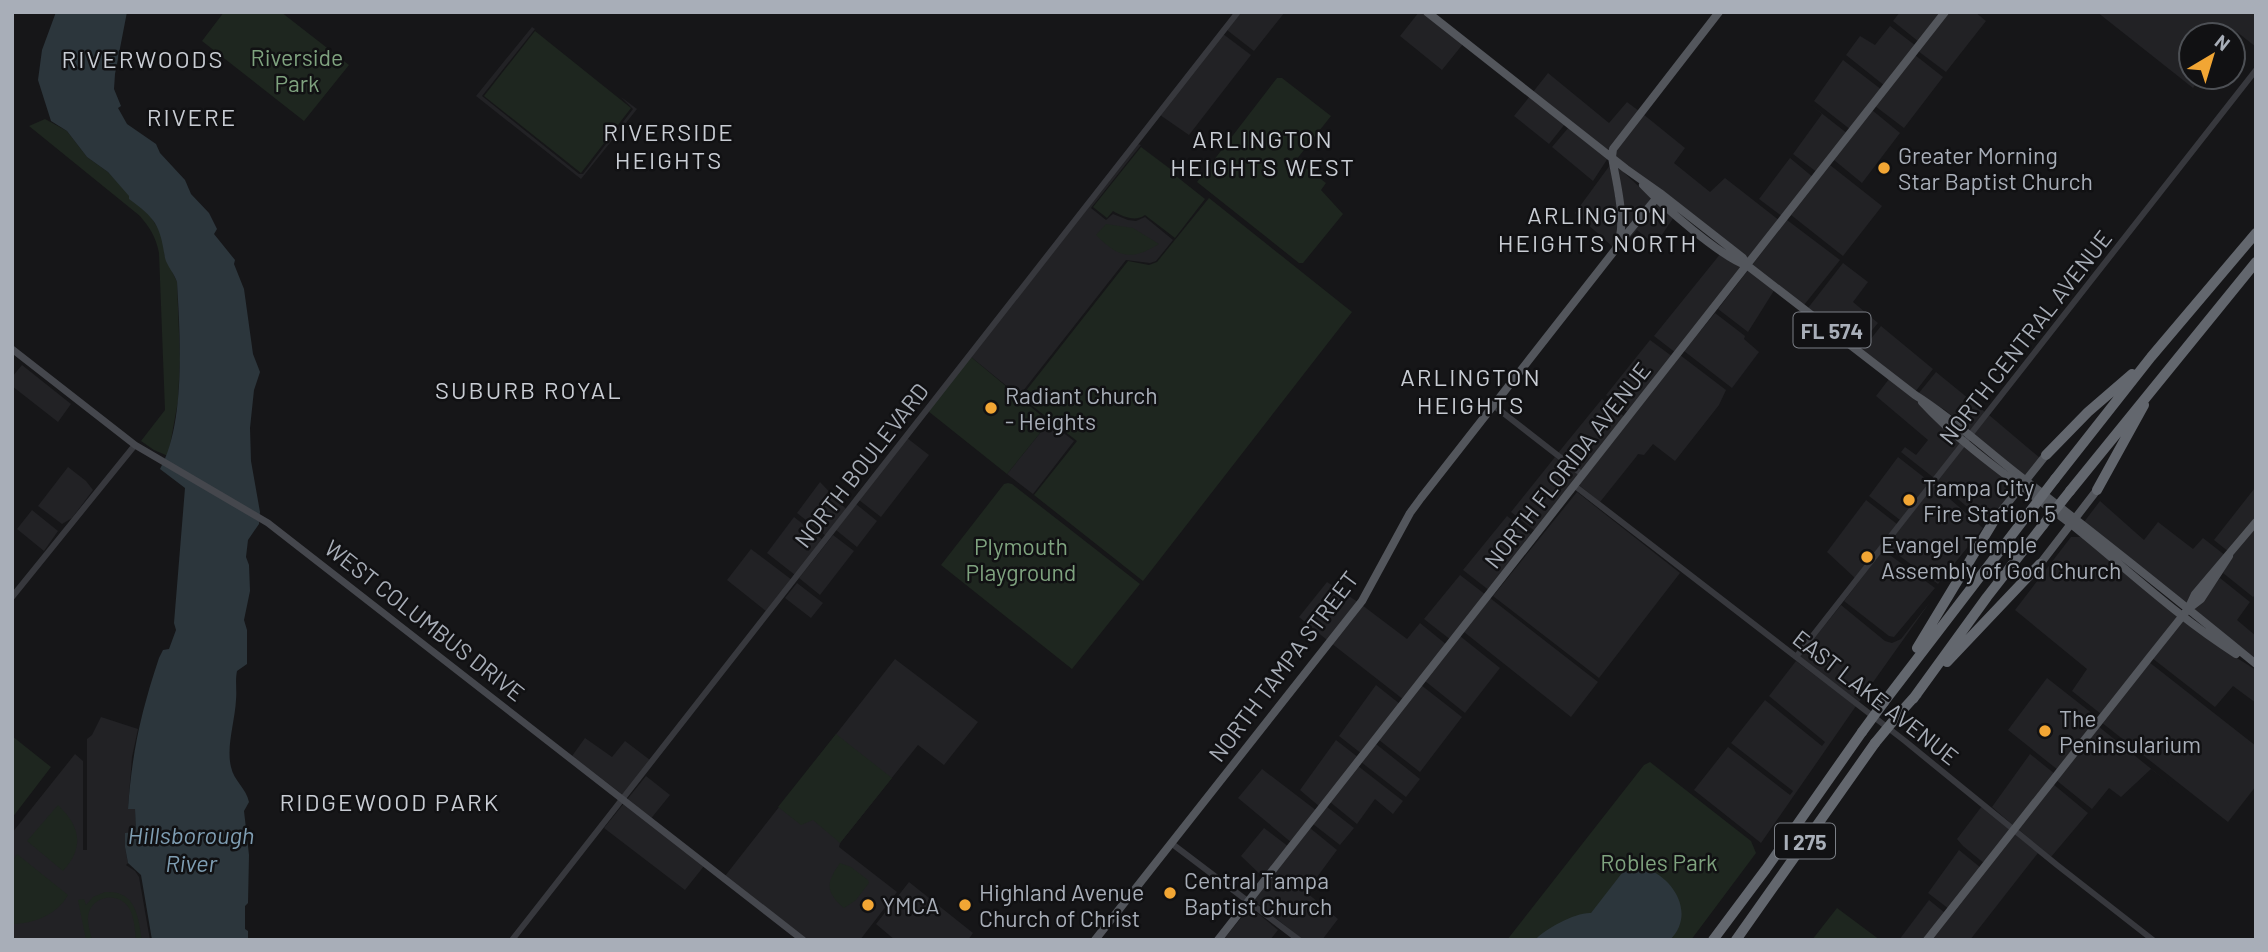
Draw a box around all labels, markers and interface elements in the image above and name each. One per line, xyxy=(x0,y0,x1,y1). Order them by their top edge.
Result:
north arrow xyxy=(2177,21,2247,91)
text: N xyxy=(2211,29,2235,55)
park label: Riverside Park xyxy=(251,43,343,97)
district label: RIVERWOODS xyxy=(62,44,224,73)
district label: RIVERE xyxy=(147,102,237,131)
district label: RIVERSIDE HEIGHTS xyxy=(603,117,735,174)
district label: ARLINGTON HEIGHTS WEST xyxy=(1170,124,1356,181)
place label: Greater Morning Star Baptist Church xyxy=(1898,141,2093,195)
marker: Greater Morning Star Baptist Church xyxy=(1876,160,1892,176)
district label: ARLINGTON HEIGHTS NORTH xyxy=(1498,200,1698,257)
street label: NORTH CENTRAL AVENUE xyxy=(1933,224,2117,450)
road number: FL 574 xyxy=(1794,312,1870,348)
street label: NORTH FLORIDA AVENUE xyxy=(1478,356,1656,574)
district label: ARLINGTON HEIGHTS xyxy=(1400,362,1542,419)
district label: SUBURB ROYAL xyxy=(435,375,623,404)
street label: NORTH BOULEVARD xyxy=(788,377,934,553)
place label: Radiant Church - Heights xyxy=(1005,381,1158,435)
marker: Radiant Church - Heights xyxy=(983,400,999,416)
place label: Tampa City Fire Station 5 xyxy=(1923,473,2056,527)
marker: Tampa City Fire Station 5 xyxy=(1901,492,1917,508)
place label: Evangel Temple Assembly of God Church xyxy=(1881,530,2121,584)
park label: Plymouth Playground xyxy=(966,532,1076,586)
street label: WEST COLUMBUS DRIVE xyxy=(320,533,530,707)
marker: Evangel Temple Assembly of God Church xyxy=(1859,549,1875,565)
street label: NORTH TAMPA STREET xyxy=(1202,565,1364,767)
street label: EAST LAKE AVENUE xyxy=(1788,624,1964,770)
place label: The Peninsularium xyxy=(2059,704,2201,758)
marker: The Peninsularium xyxy=(2037,723,2053,739)
district label: RIDGEWOOD PARK xyxy=(280,787,500,816)
water label: Hillsborough River xyxy=(128,820,254,877)
road number: I 275 xyxy=(1775,824,1835,858)
park label: Robles Park xyxy=(1600,848,1718,876)
place label: Central Tampa Baptist Church xyxy=(1184,866,1332,920)
place label: Highland Avenue Church of Christ xyxy=(979,878,1144,932)
marker: Central Tampa Baptist Church xyxy=(1162,885,1178,901)
place label: YMCA xyxy=(882,891,939,919)
marker: YMCA xyxy=(860,897,876,913)
marker: Highland Avenue Church of Christ xyxy=(957,897,973,913)

